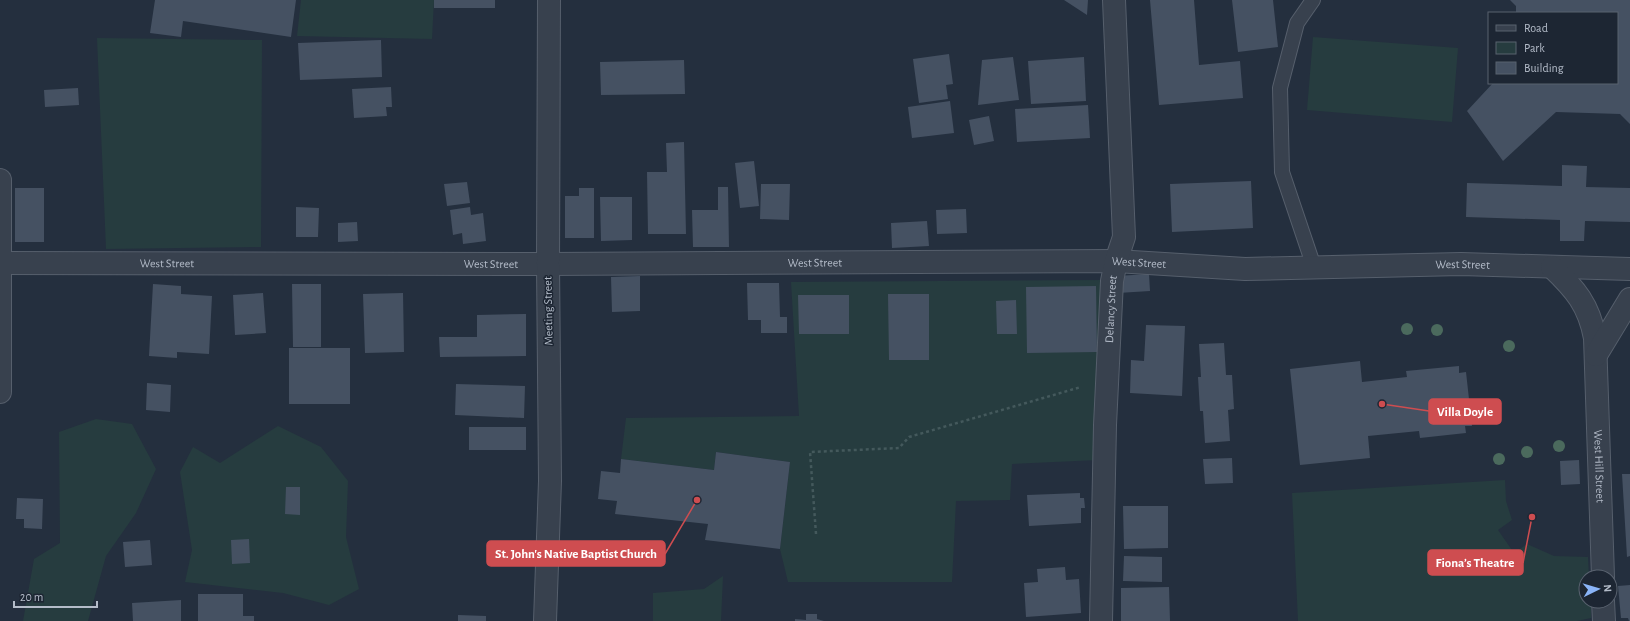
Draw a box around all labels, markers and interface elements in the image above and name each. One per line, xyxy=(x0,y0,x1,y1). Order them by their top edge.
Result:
legend xyxy=(1488,12,1618,84)
text: Road xyxy=(1524,22,1548,34)
text: Park xyxy=(1524,42,1545,54)
text: Building xyxy=(1524,62,1564,74)
street label: West Street xyxy=(1111,255,1167,270)
street label: West Street xyxy=(788,256,842,269)
street label: West Street xyxy=(140,257,194,269)
street label: West Street xyxy=(464,258,518,270)
street label: West Street xyxy=(1435,258,1490,271)
street label: Delancy Street xyxy=(1103,274,1119,343)
street label: Meeting Street xyxy=(541,276,555,346)
callout: Villa Doyle xyxy=(1429,399,1501,424)
text: Villa Doyle xyxy=(1437,406,1493,419)
street label: West Hill Street xyxy=(1592,429,1607,503)
callout: St. John's Native Baptist Church xyxy=(487,541,665,566)
text: St. John's Native Baptist Church xyxy=(495,548,657,561)
callout: Fiona’s Theatre xyxy=(1428,550,1523,575)
text: Fiona’s Theatre xyxy=(1436,557,1514,570)
north arrow xyxy=(1578,569,1618,609)
scale bar xyxy=(14,583,97,609)
text: N xyxy=(1602,584,1613,592)
text: 20 m xyxy=(20,591,43,603)

